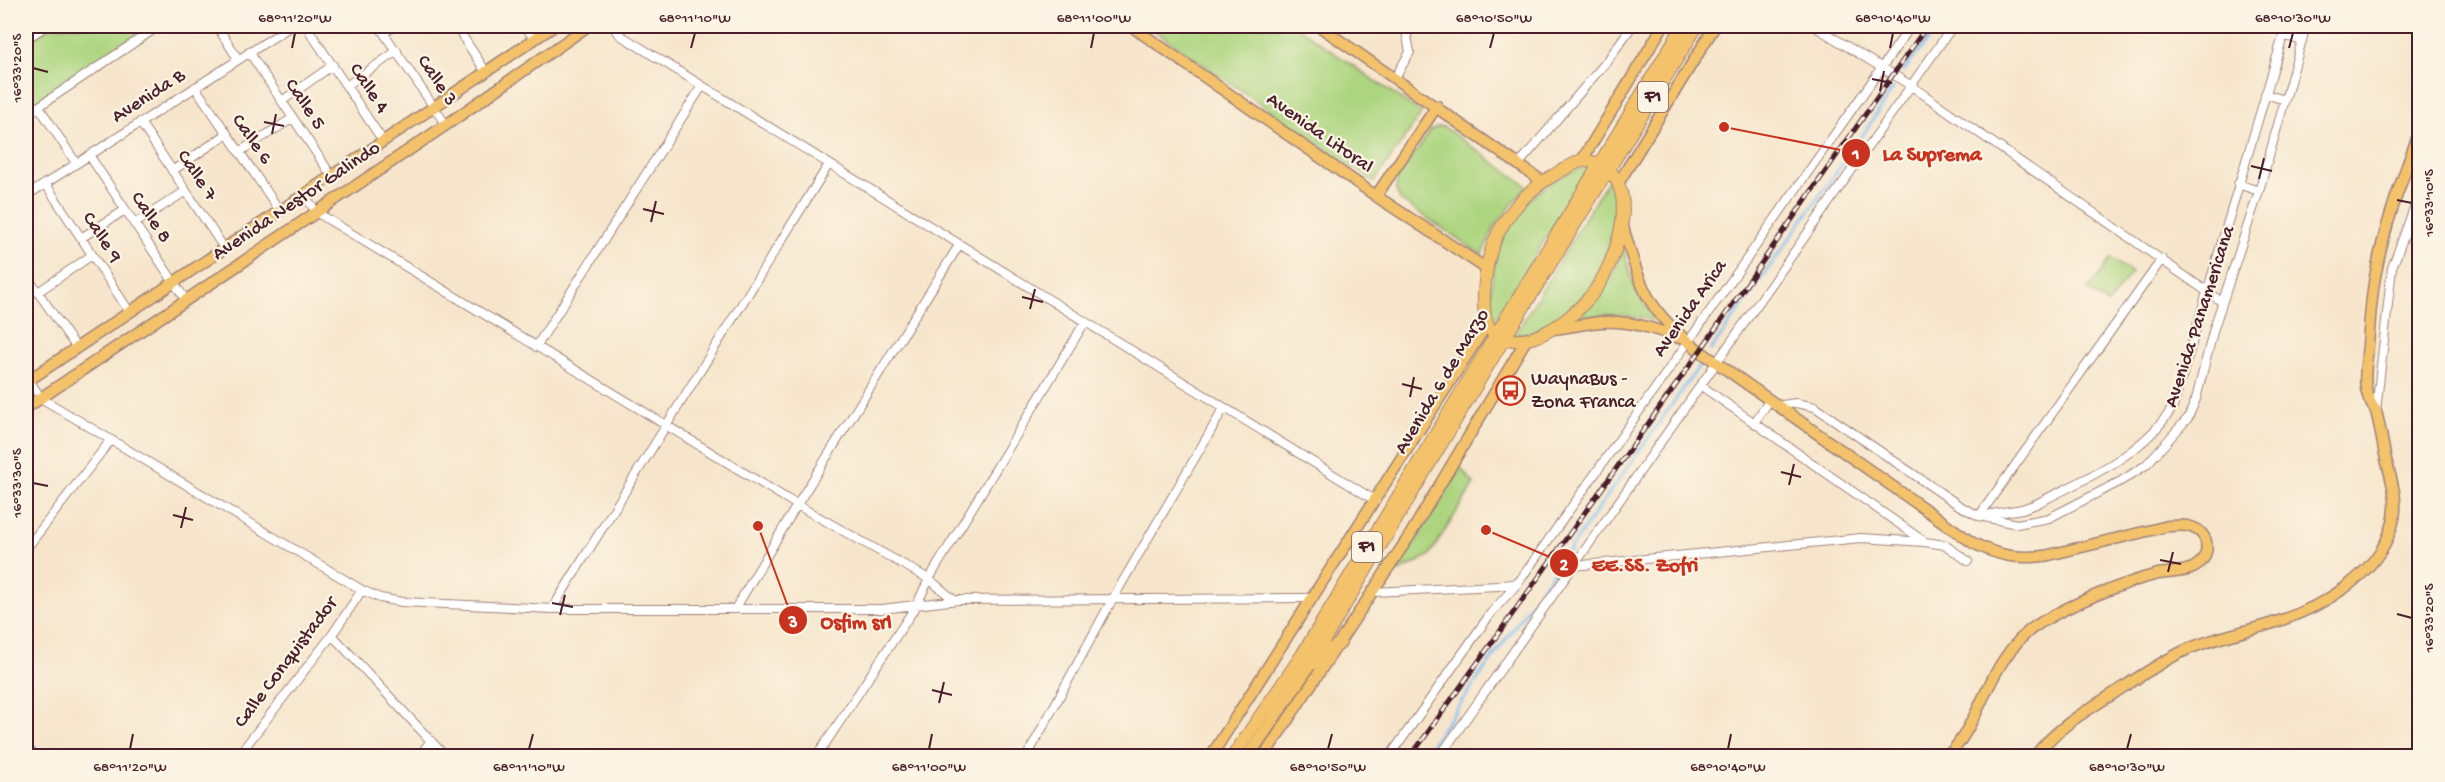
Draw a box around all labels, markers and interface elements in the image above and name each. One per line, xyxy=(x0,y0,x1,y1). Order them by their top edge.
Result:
text: 68°11'20"W xyxy=(258,10,332,28)
text: 68°11'10"W xyxy=(659,10,731,28)
text: 68°11'00"W xyxy=(1057,10,1132,28)
text: 68°10'50"W xyxy=(1456,10,1532,28)
text: 68°10'40"W xyxy=(1855,10,1931,28)
text: 68°10'30"W xyxy=(2255,10,2331,28)
text: 16°33'20"S xyxy=(9,34,27,103)
street label: Calle 3 xyxy=(411,51,461,111)
street label: Calle 4 xyxy=(343,60,393,119)
street label: Avenida B xyxy=(108,64,191,129)
street label: Calle 5 xyxy=(279,75,329,135)
road number: F1 xyxy=(1638,82,1668,112)
street label: Avenida Litoral xyxy=(1261,89,1377,179)
street label: Calle 6 xyxy=(226,110,277,170)
callout: La Suprema xyxy=(1841,133,1994,172)
street label: Avenida Nestor Galindo xyxy=(209,137,385,267)
text: La Suprema xyxy=(1882,144,1983,169)
text: 1 xyxy=(1851,145,1860,166)
street label: Calle 7 xyxy=(171,146,222,206)
text: 16°33'10"S xyxy=(2421,169,2439,238)
street label: Calle 8 xyxy=(125,188,175,248)
street label: Calle 9 xyxy=(76,208,126,268)
street label: Avenida Panamericana xyxy=(2161,222,2241,411)
street label: Avenida Arica xyxy=(1649,255,1733,362)
street label: Avenida 6 de Marzo xyxy=(1391,305,1495,459)
place label: WaynaBus - Zona Franca xyxy=(1531,369,1636,415)
bus stop icon: WaynaBus - Zona Franca xyxy=(1494,375,1526,407)
text: 16°33'30"S xyxy=(9,448,27,519)
road number: F1 xyxy=(1352,532,1382,562)
callout: EE.SS. Zofri xyxy=(1549,544,1710,583)
text: EE.SS. Zofri xyxy=(1592,555,1698,580)
text: 2 xyxy=(1560,556,1569,577)
text: 16°33'20"S xyxy=(2421,584,2439,653)
street label: Calle Conquistador xyxy=(230,591,345,733)
callout: Osfim srl xyxy=(778,601,903,640)
text: Osfim srl xyxy=(820,612,892,637)
text: 3 xyxy=(787,613,798,634)
text: 68°11'20"W xyxy=(93,759,167,777)
text: 68°11'10"W xyxy=(493,759,565,777)
text: 68°11'00"W xyxy=(892,759,967,777)
text: 68°10'50"W xyxy=(1290,759,1366,777)
text: 68°10'40"W xyxy=(1690,759,1766,777)
text: 68°10'30"W xyxy=(2089,759,2165,777)

